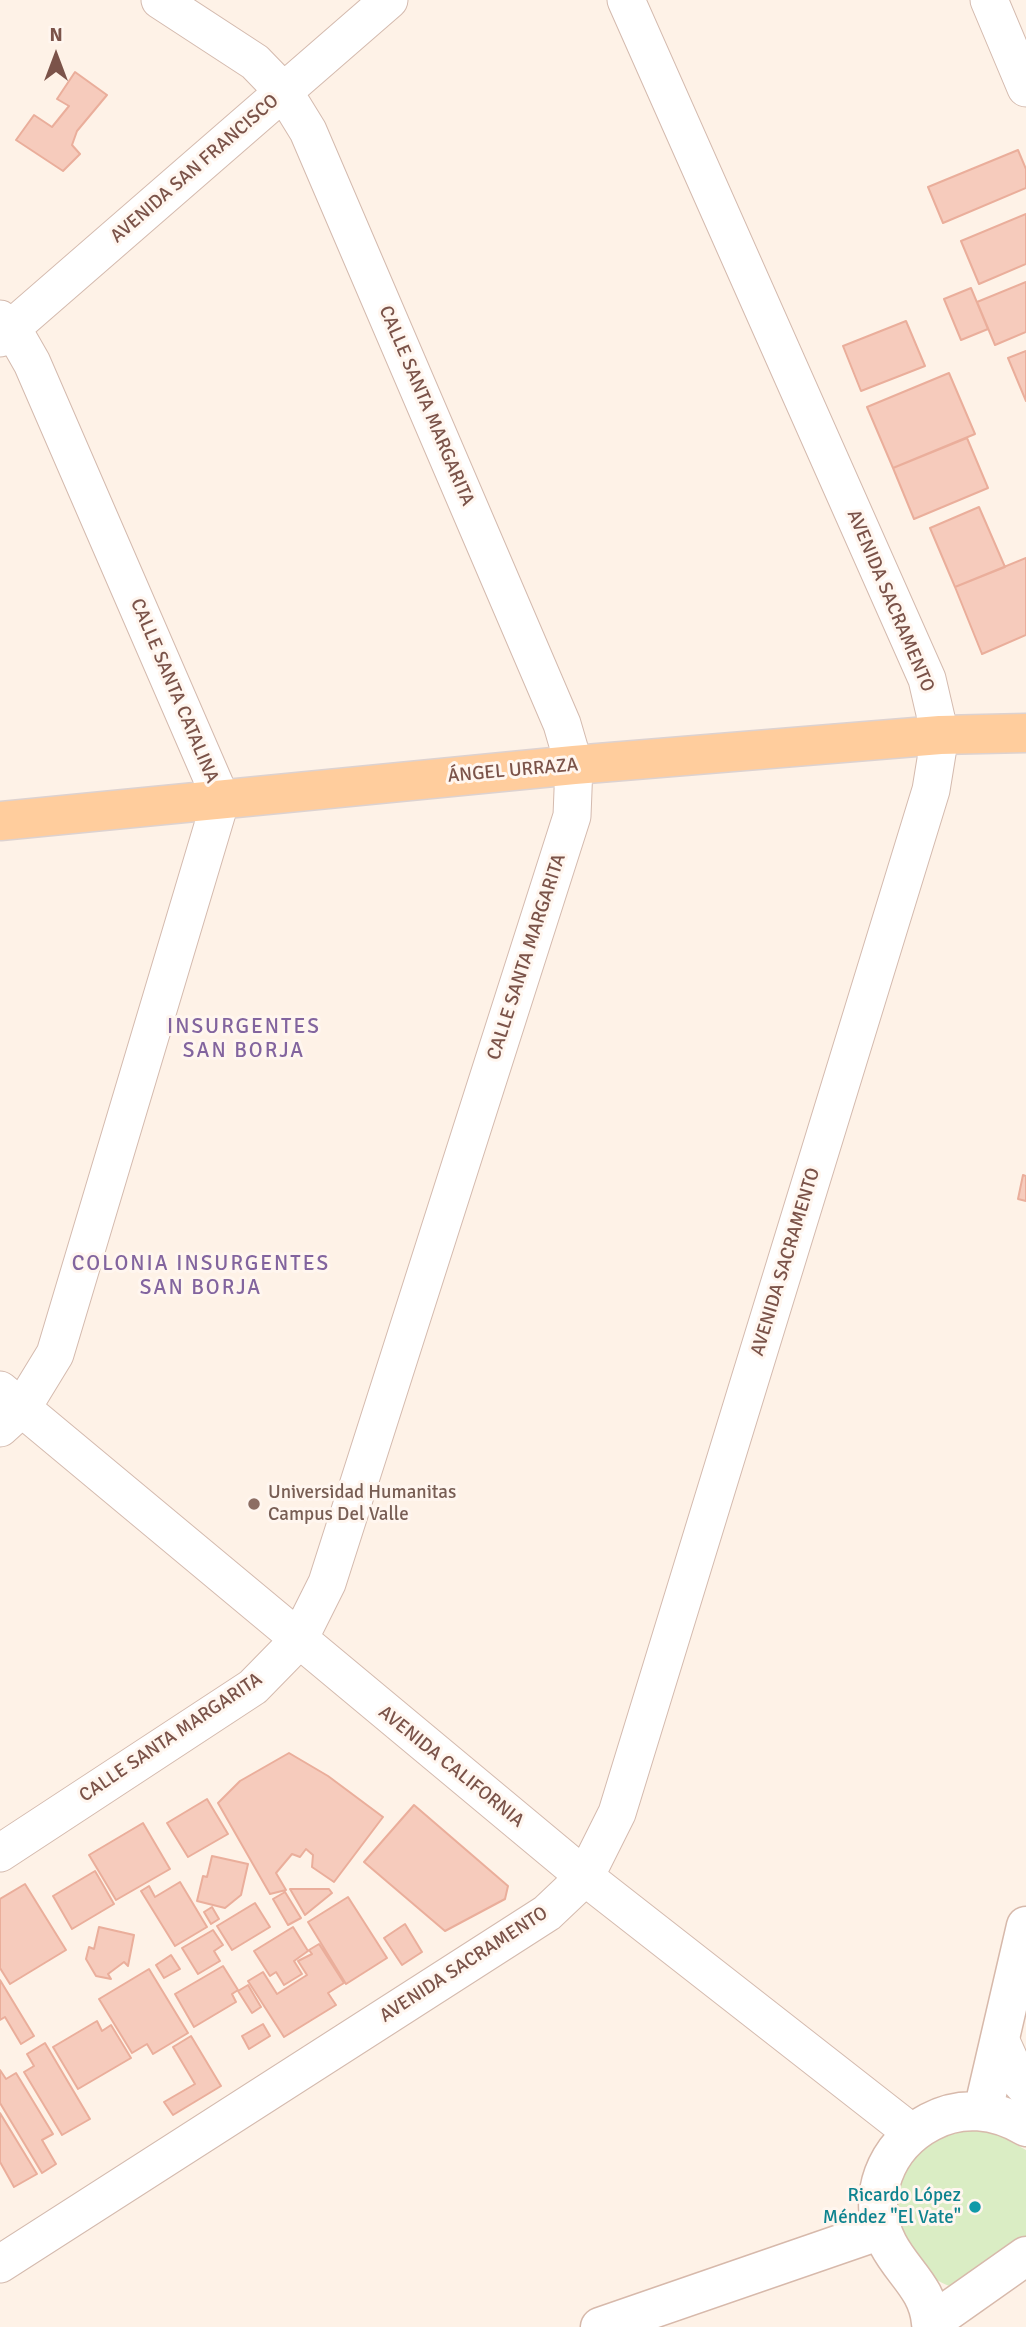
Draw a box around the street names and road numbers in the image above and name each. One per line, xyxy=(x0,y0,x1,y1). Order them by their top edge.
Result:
street label: AVENIDA SAN FRANCISCO xyxy=(106,90,284,248)
street label: CALLE SANTA MARGARITA xyxy=(373,302,479,510)
street label: AVENIDA SACRAMENTO xyxy=(841,507,939,695)
street label: CALLE SANTA CATALINA xyxy=(125,595,223,787)
street label: ÁNGEL URRAZA xyxy=(447,754,579,788)
street label: CALLE SANTA MARGARITA xyxy=(483,851,571,1063)
street label: AVENIDA SACRAMENTO xyxy=(747,1165,825,1359)
street label: CALLE SANTA MARGARITA xyxy=(75,1668,267,1808)
street label: AVENIDA CALIFORNIA xyxy=(374,1701,528,1833)
street label: AVENIDA SACRAMENTO xyxy=(376,1902,552,2028)

